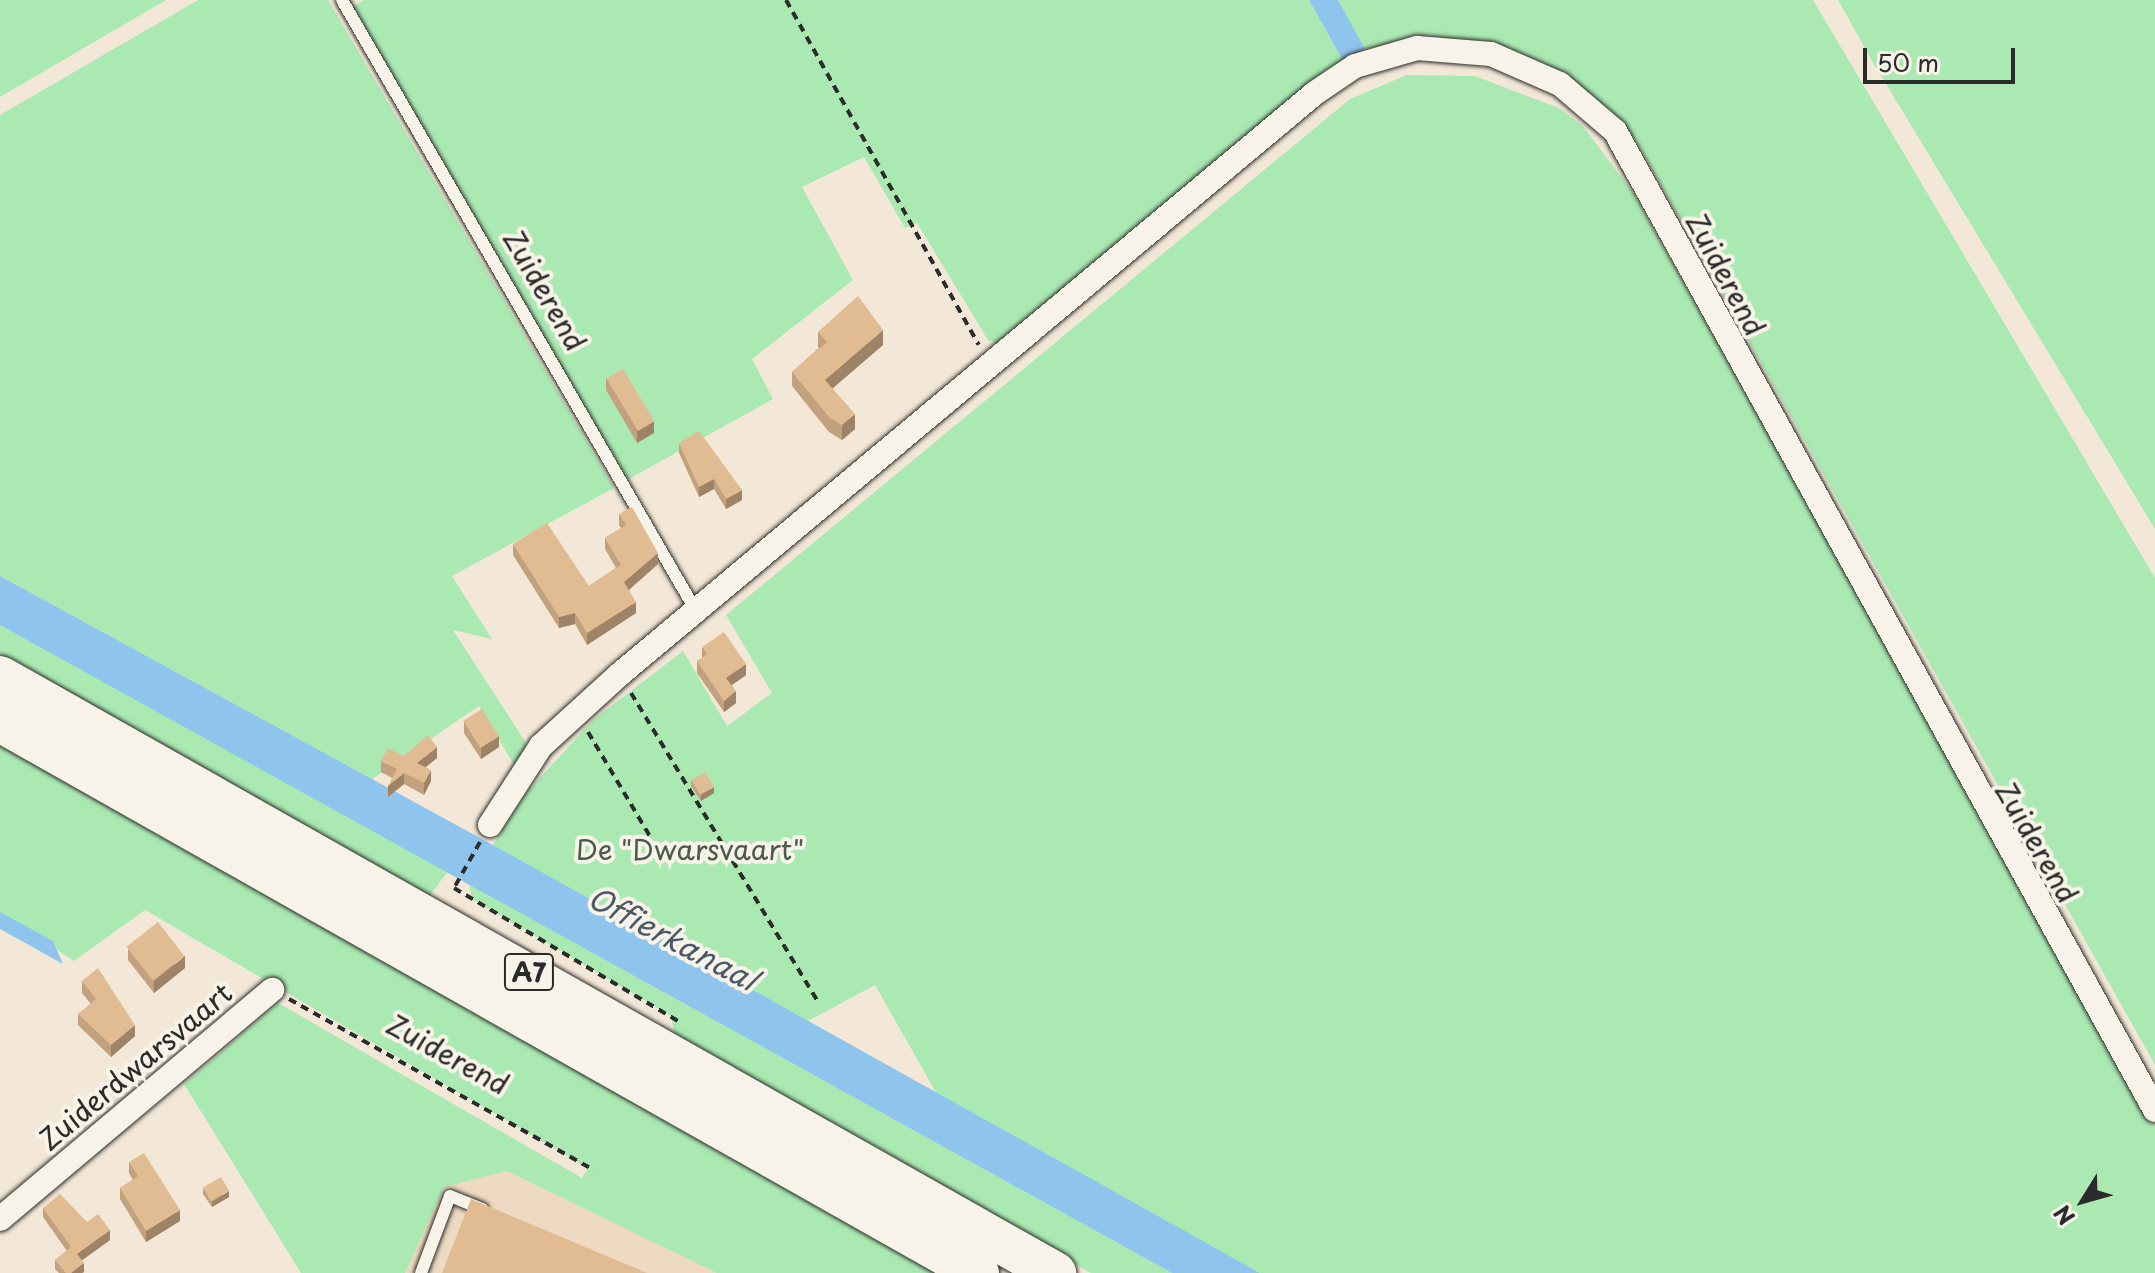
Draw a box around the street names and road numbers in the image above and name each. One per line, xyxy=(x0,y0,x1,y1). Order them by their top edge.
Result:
street label: Zuiderend xyxy=(1680,207,1772,341)
street label: Zuiderend xyxy=(497,224,593,356)
street label: Zuiderend xyxy=(1989,776,2085,908)
road number: A7 xyxy=(503,950,555,994)
street label: Zuiderdwarsvaart xyxy=(32,975,238,1157)
street label: Zuiderend xyxy=(381,1007,515,1101)

